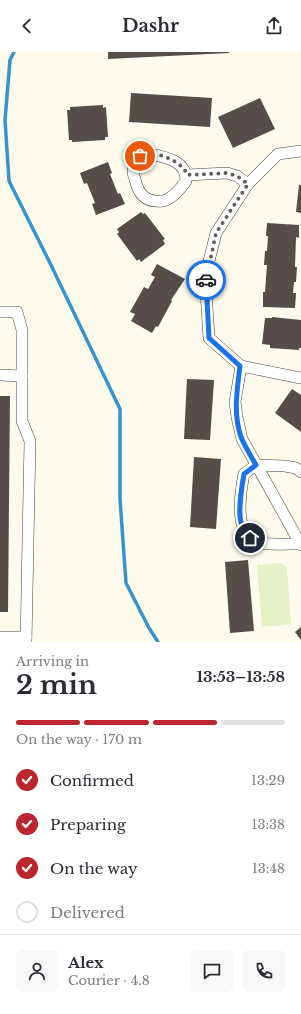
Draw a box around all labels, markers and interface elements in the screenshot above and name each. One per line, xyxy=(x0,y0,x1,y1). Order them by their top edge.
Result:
icon: back xyxy=(16,15,38,37)
text: Dashr xyxy=(122,15,179,37)
icon: share xyxy=(263,15,285,37)
pin xyxy=(123,139,157,173)
icon: bag xyxy=(129,145,151,167)
courier xyxy=(186,260,226,300)
icon: car xyxy=(195,269,217,291)
pin xyxy=(233,521,267,555)
icon: home xyxy=(239,527,261,549)
text: Arriving in xyxy=(16,653,89,670)
text: 13:53–13:58 xyxy=(196,667,285,686)
text: 2 min xyxy=(16,669,97,701)
text: On the way · 170 m xyxy=(16,731,142,748)
icon: check xyxy=(16,769,38,791)
text: Confirmed xyxy=(50,771,134,790)
text: 13:29 xyxy=(251,772,285,789)
icon: check xyxy=(16,813,38,835)
text: Preparing xyxy=(50,815,126,834)
text: 13:38 xyxy=(252,816,285,833)
icon: check xyxy=(16,857,38,879)
text: On the way xyxy=(50,859,138,878)
text: 13:48 xyxy=(252,860,285,877)
text: Delivered xyxy=(50,903,125,922)
button: person xyxy=(16,950,58,992)
button: chat xyxy=(191,950,233,992)
button: phone xyxy=(243,950,285,992)
text: Alex xyxy=(68,953,104,972)
text: Courier · 4.8 xyxy=(68,972,150,989)

